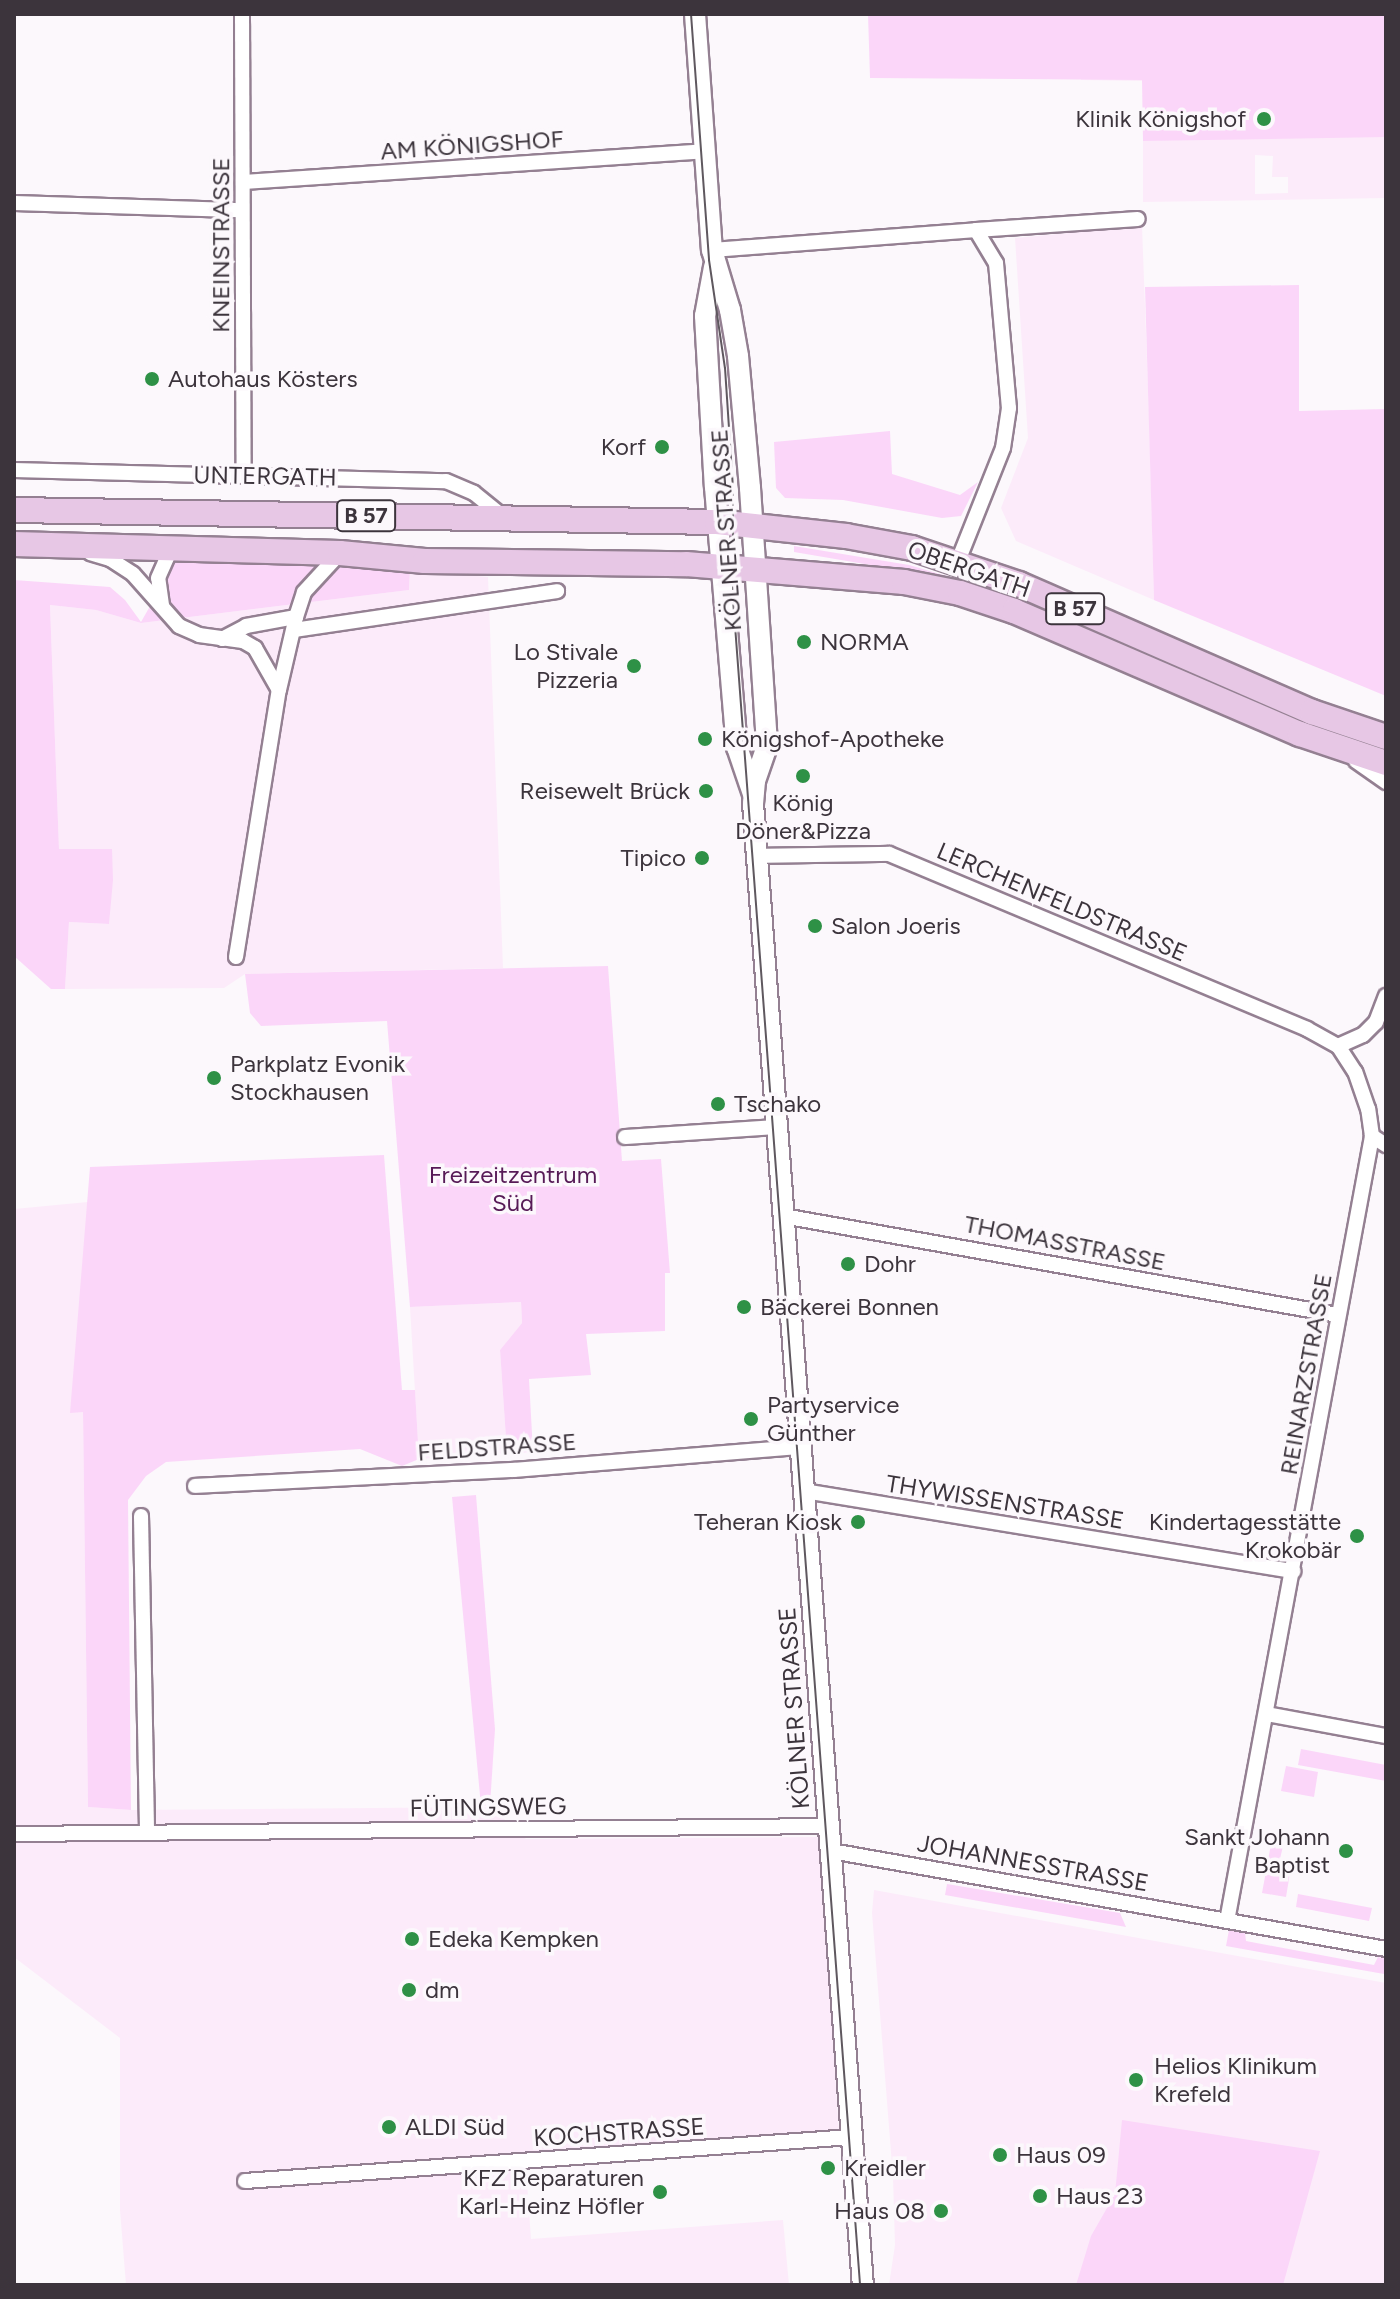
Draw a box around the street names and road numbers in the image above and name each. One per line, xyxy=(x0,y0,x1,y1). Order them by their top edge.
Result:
street label: AM KÖNIGSHOF xyxy=(379,124,565,166)
street label: KNEINSTRASSE xyxy=(207,157,235,333)
street label: KÖLNER STRASSE xyxy=(705,428,747,632)
street label: UNTERGATH xyxy=(193,460,337,492)
road number: B 57 xyxy=(336,498,396,534)
street label: OBERGATH xyxy=(904,535,1034,603)
road number: B 57 xyxy=(1045,591,1105,627)
street label: LERCHENFELDSTRASSE xyxy=(933,836,1191,968)
street label: THOMASSTRASSE xyxy=(962,1209,1168,1277)
street label: REINARZSTRASSE xyxy=(1274,1271,1338,1477)
street label: FELDSTRASSE xyxy=(417,1427,577,1467)
street label: THYWISSENSTRASSE xyxy=(884,1469,1126,1535)
street label: KÖLNER STRASSE xyxy=(773,1606,815,1810)
street label: FÜTINGSWEG xyxy=(409,1791,567,1823)
street label: JOHANNESSTRASSE xyxy=(915,1828,1151,1898)
street label: KOCHSTRASSE xyxy=(532,2112,706,2152)

